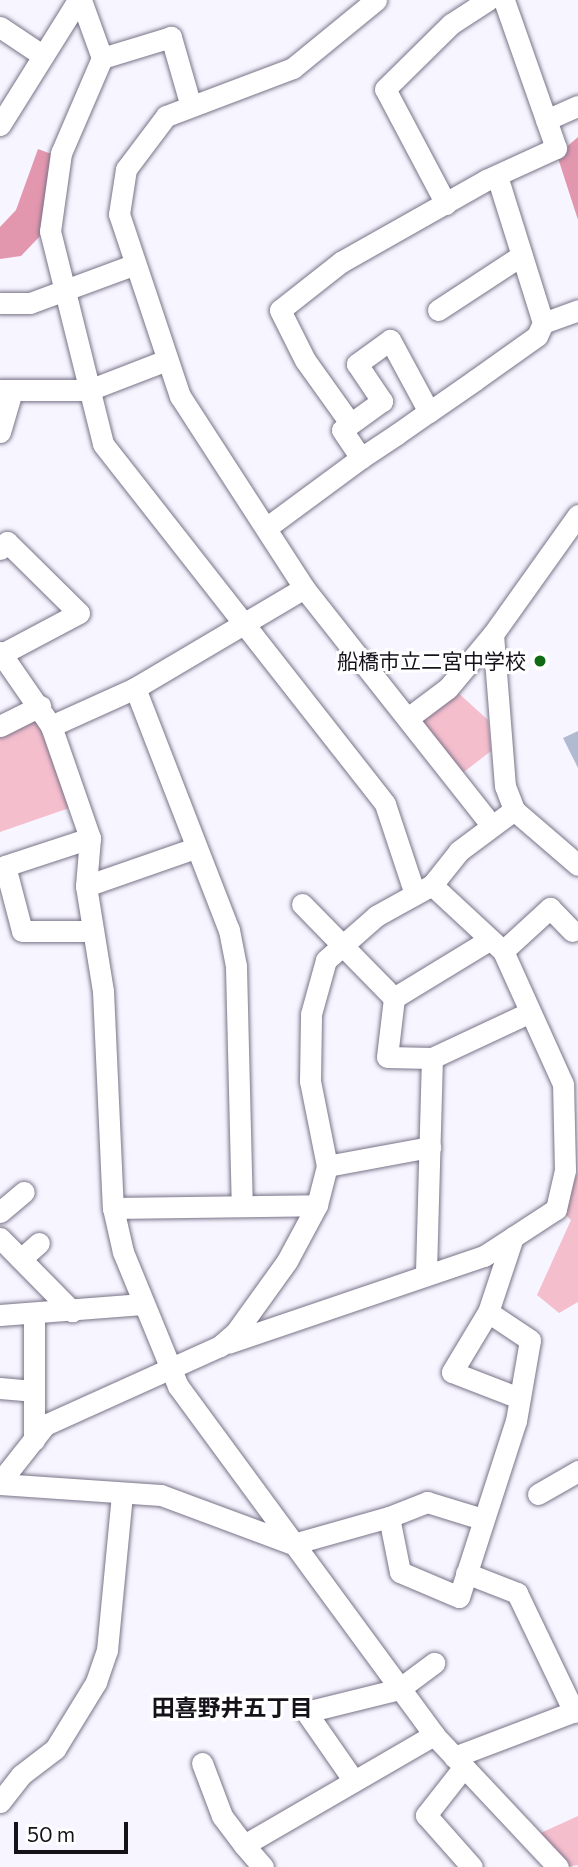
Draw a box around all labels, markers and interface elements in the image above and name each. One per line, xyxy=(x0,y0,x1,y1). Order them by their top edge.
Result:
place label: 船橋市立二宮中学校 xyxy=(337,648,526,674)
marker: 船橋市立二宮中学校 xyxy=(532,653,548,669)
district label: 田喜野井五丁目 xyxy=(152,1693,312,1721)
scale bar xyxy=(18,1808,131,1852)
text: 50 m xyxy=(27,1821,75,1846)

